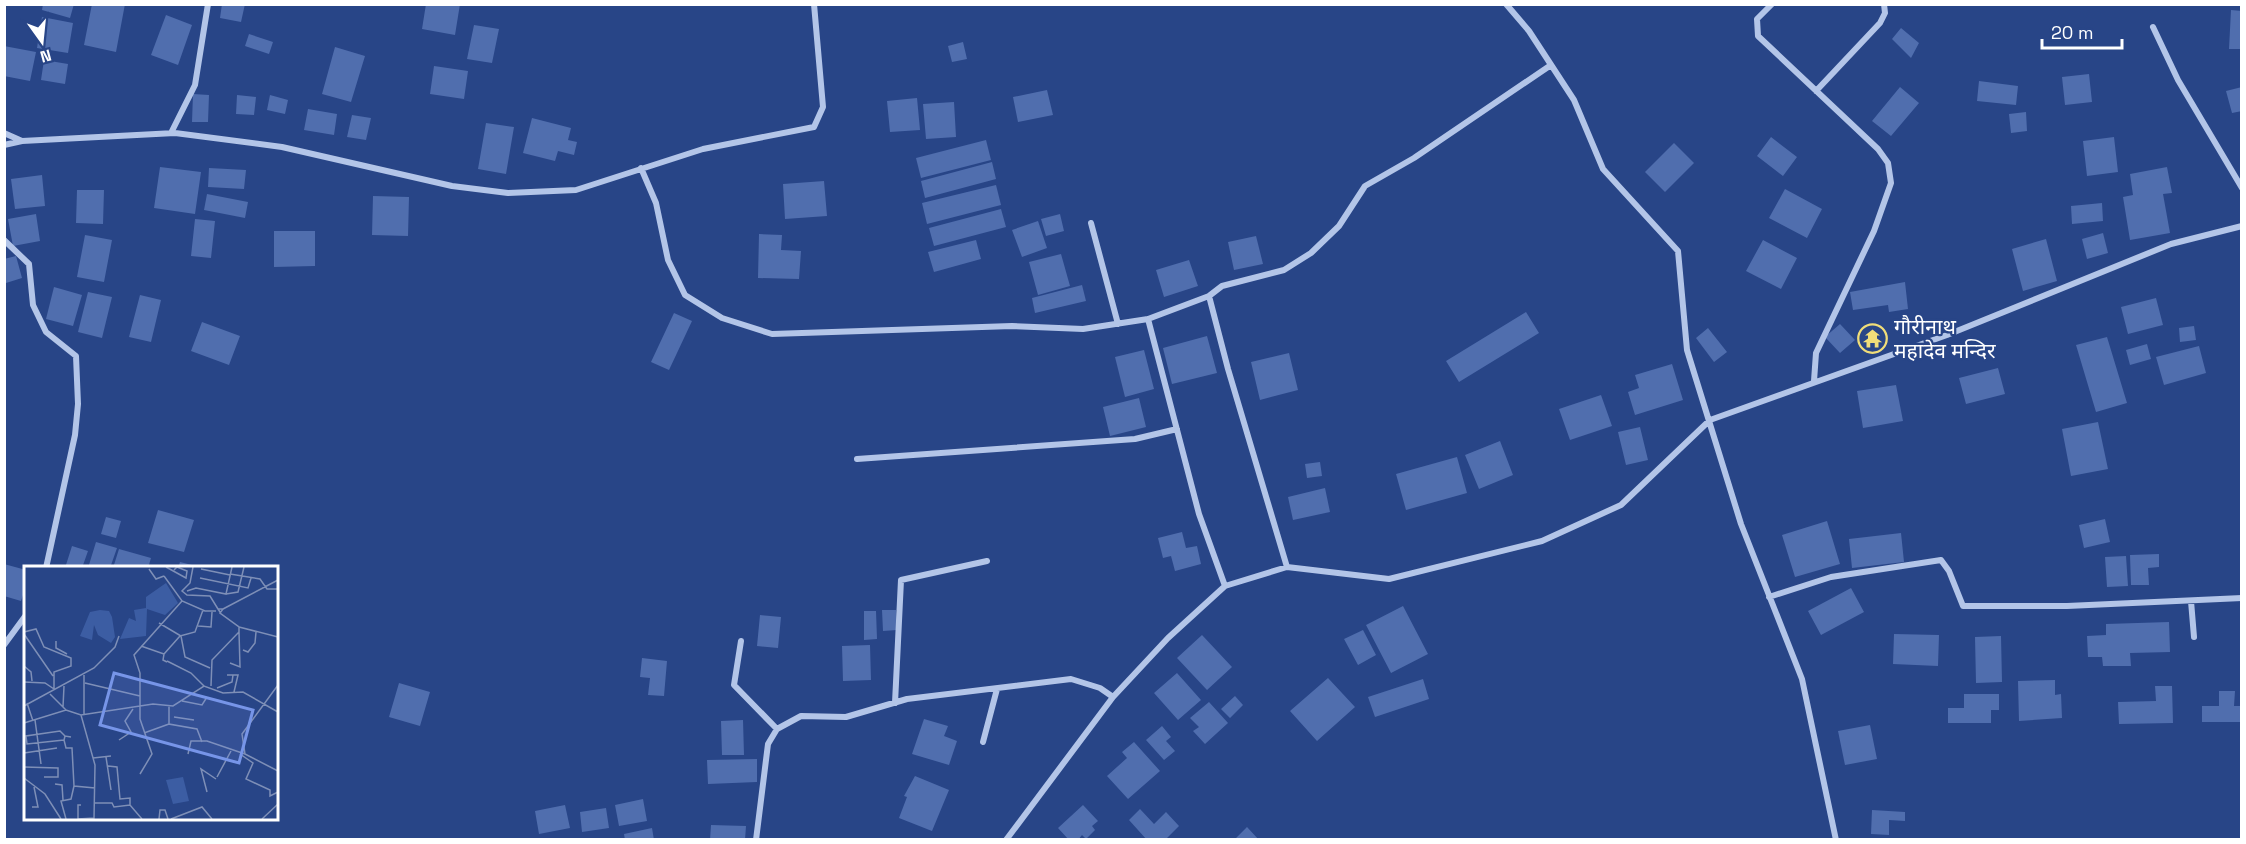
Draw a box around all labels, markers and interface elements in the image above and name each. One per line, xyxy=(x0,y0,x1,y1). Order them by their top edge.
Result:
north arrow xyxy=(12,12,72,72)
scale bar xyxy=(2042,12,2122,50)
text: 20 m xyxy=(2051,21,2094,44)
text: N xyxy=(38,44,54,68)
place label: गौरीनाथ महादेव मन्दिर xyxy=(1894,313,1996,364)
temple icon: गौरीनाथ महादेव मन्दिर xyxy=(1857,322,1889,354)
inset map xyxy=(24,566,278,820)

